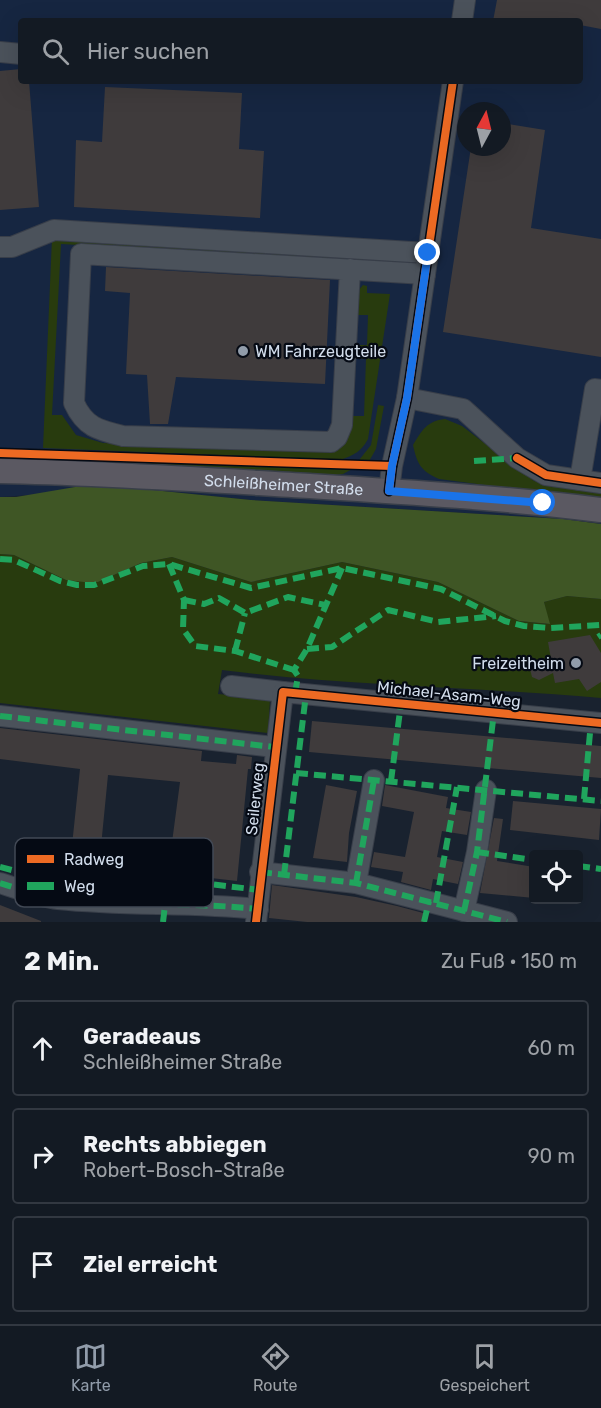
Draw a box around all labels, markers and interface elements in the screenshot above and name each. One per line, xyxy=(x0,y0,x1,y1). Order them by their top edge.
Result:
search box xyxy=(18,18,583,84)
icon: search xyxy=(39,35,72,68)
text: Hier suchen xyxy=(87,38,209,65)
north arrow xyxy=(457,102,511,156)
route end xyxy=(414,239,440,265)
place label: WM Fahrzeugteile xyxy=(255,342,386,361)
marker: WM Fahrzeugteile xyxy=(236,344,250,358)
street label: Schleißheimer Straße xyxy=(204,470,364,499)
route start xyxy=(529,489,555,515)
place label: Freizeitheim xyxy=(472,654,564,673)
marker: Freizeitheim xyxy=(569,656,583,670)
street label: Michael-Asam-Weg xyxy=(376,677,522,711)
street label: Seilerweg xyxy=(242,762,268,836)
legend xyxy=(15,838,213,907)
text: Radweg xyxy=(64,850,124,869)
map controls xyxy=(529,850,583,904)
button: locate xyxy=(529,850,583,904)
text: Weg xyxy=(64,877,95,896)
text: 2 Min. xyxy=(24,946,100,977)
text: Zu Fuß · 150 m xyxy=(441,949,577,973)
text: Geradeaus xyxy=(83,1023,201,1050)
icon: ahead xyxy=(26,1032,59,1065)
text: 60 m xyxy=(528,1036,575,1060)
text: Schleißheimer Straße xyxy=(83,1050,282,1074)
text: Rechts abbiegen xyxy=(83,1131,267,1158)
icon: right xyxy=(26,1140,59,1173)
text: 90 m xyxy=(528,1144,575,1168)
text: Robert-Bosch-Straße xyxy=(83,1158,285,1182)
icon: arrive xyxy=(26,1248,59,1281)
text: Ziel erreicht xyxy=(83,1251,217,1278)
tab: Karte xyxy=(71,1340,111,1395)
tab: Route xyxy=(253,1340,297,1395)
tab: Gespeichert xyxy=(440,1340,530,1395)

